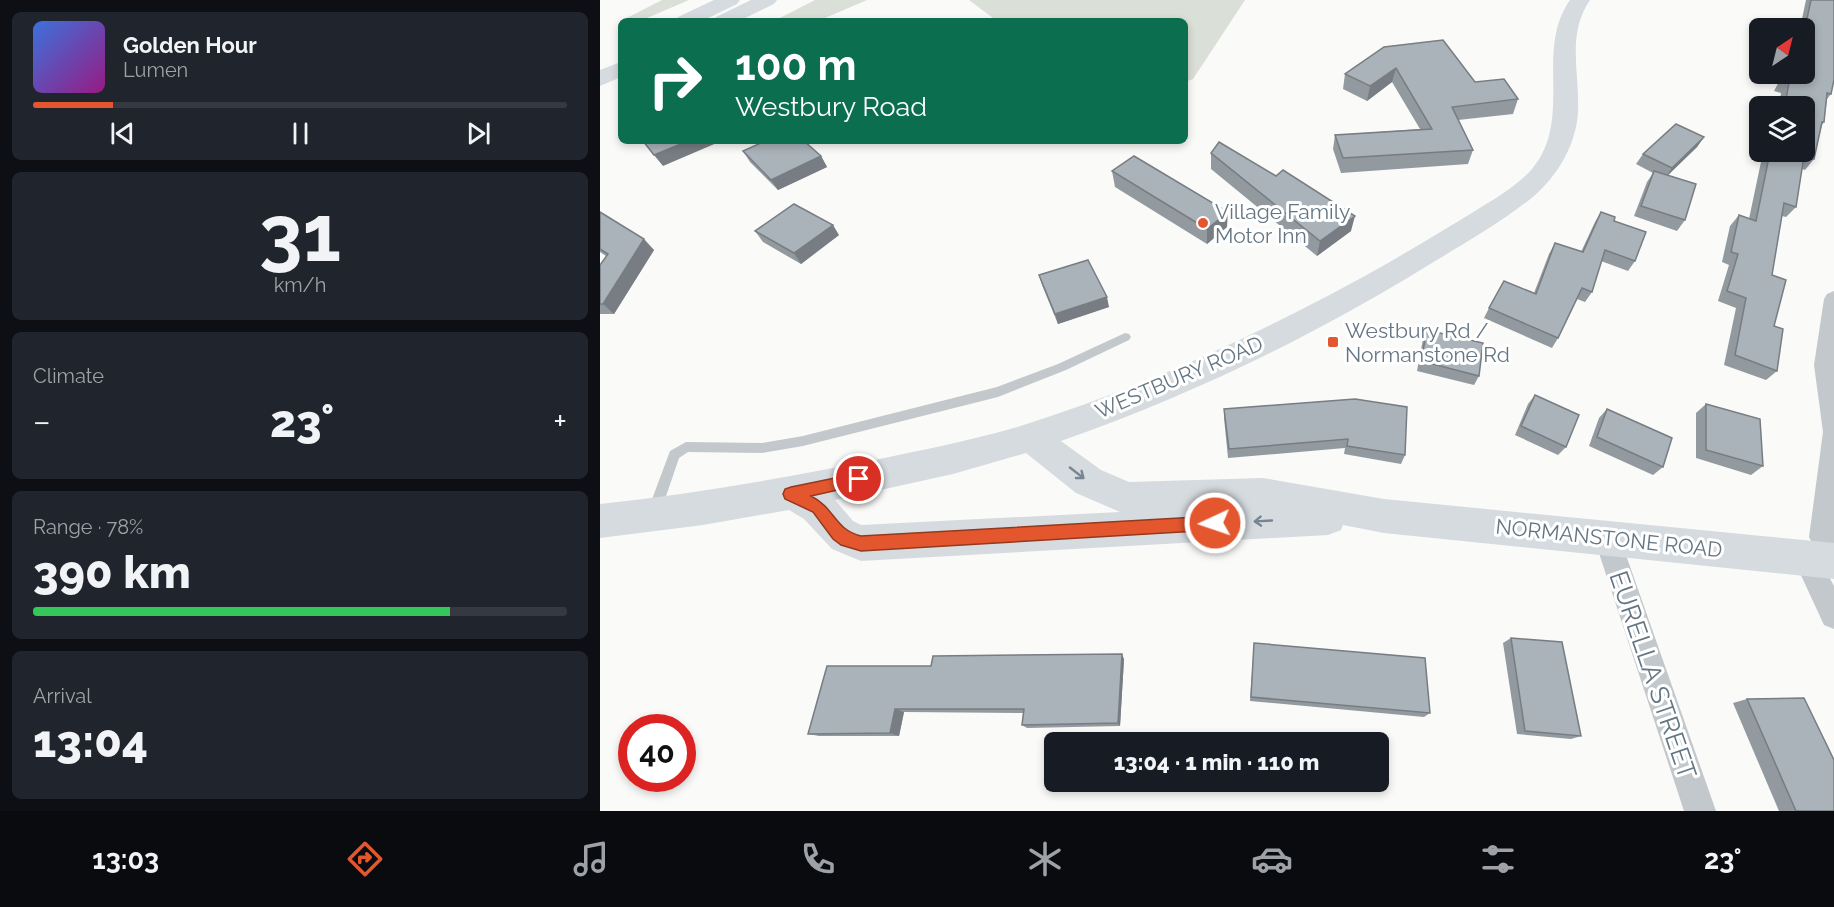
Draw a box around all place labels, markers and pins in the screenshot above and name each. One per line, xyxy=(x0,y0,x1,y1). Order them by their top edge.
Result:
place label: Village Family Motor Inn xyxy=(1215,199,1350,248)
marker: Village Family Motor Inn xyxy=(1196,216,1210,230)
place label: Westbury Rd / Normanstone Rd xyxy=(1345,318,1510,367)
marker: Westbury Rd / Normanstone Rd xyxy=(1326,335,1340,349)
pin xyxy=(833,453,884,504)

